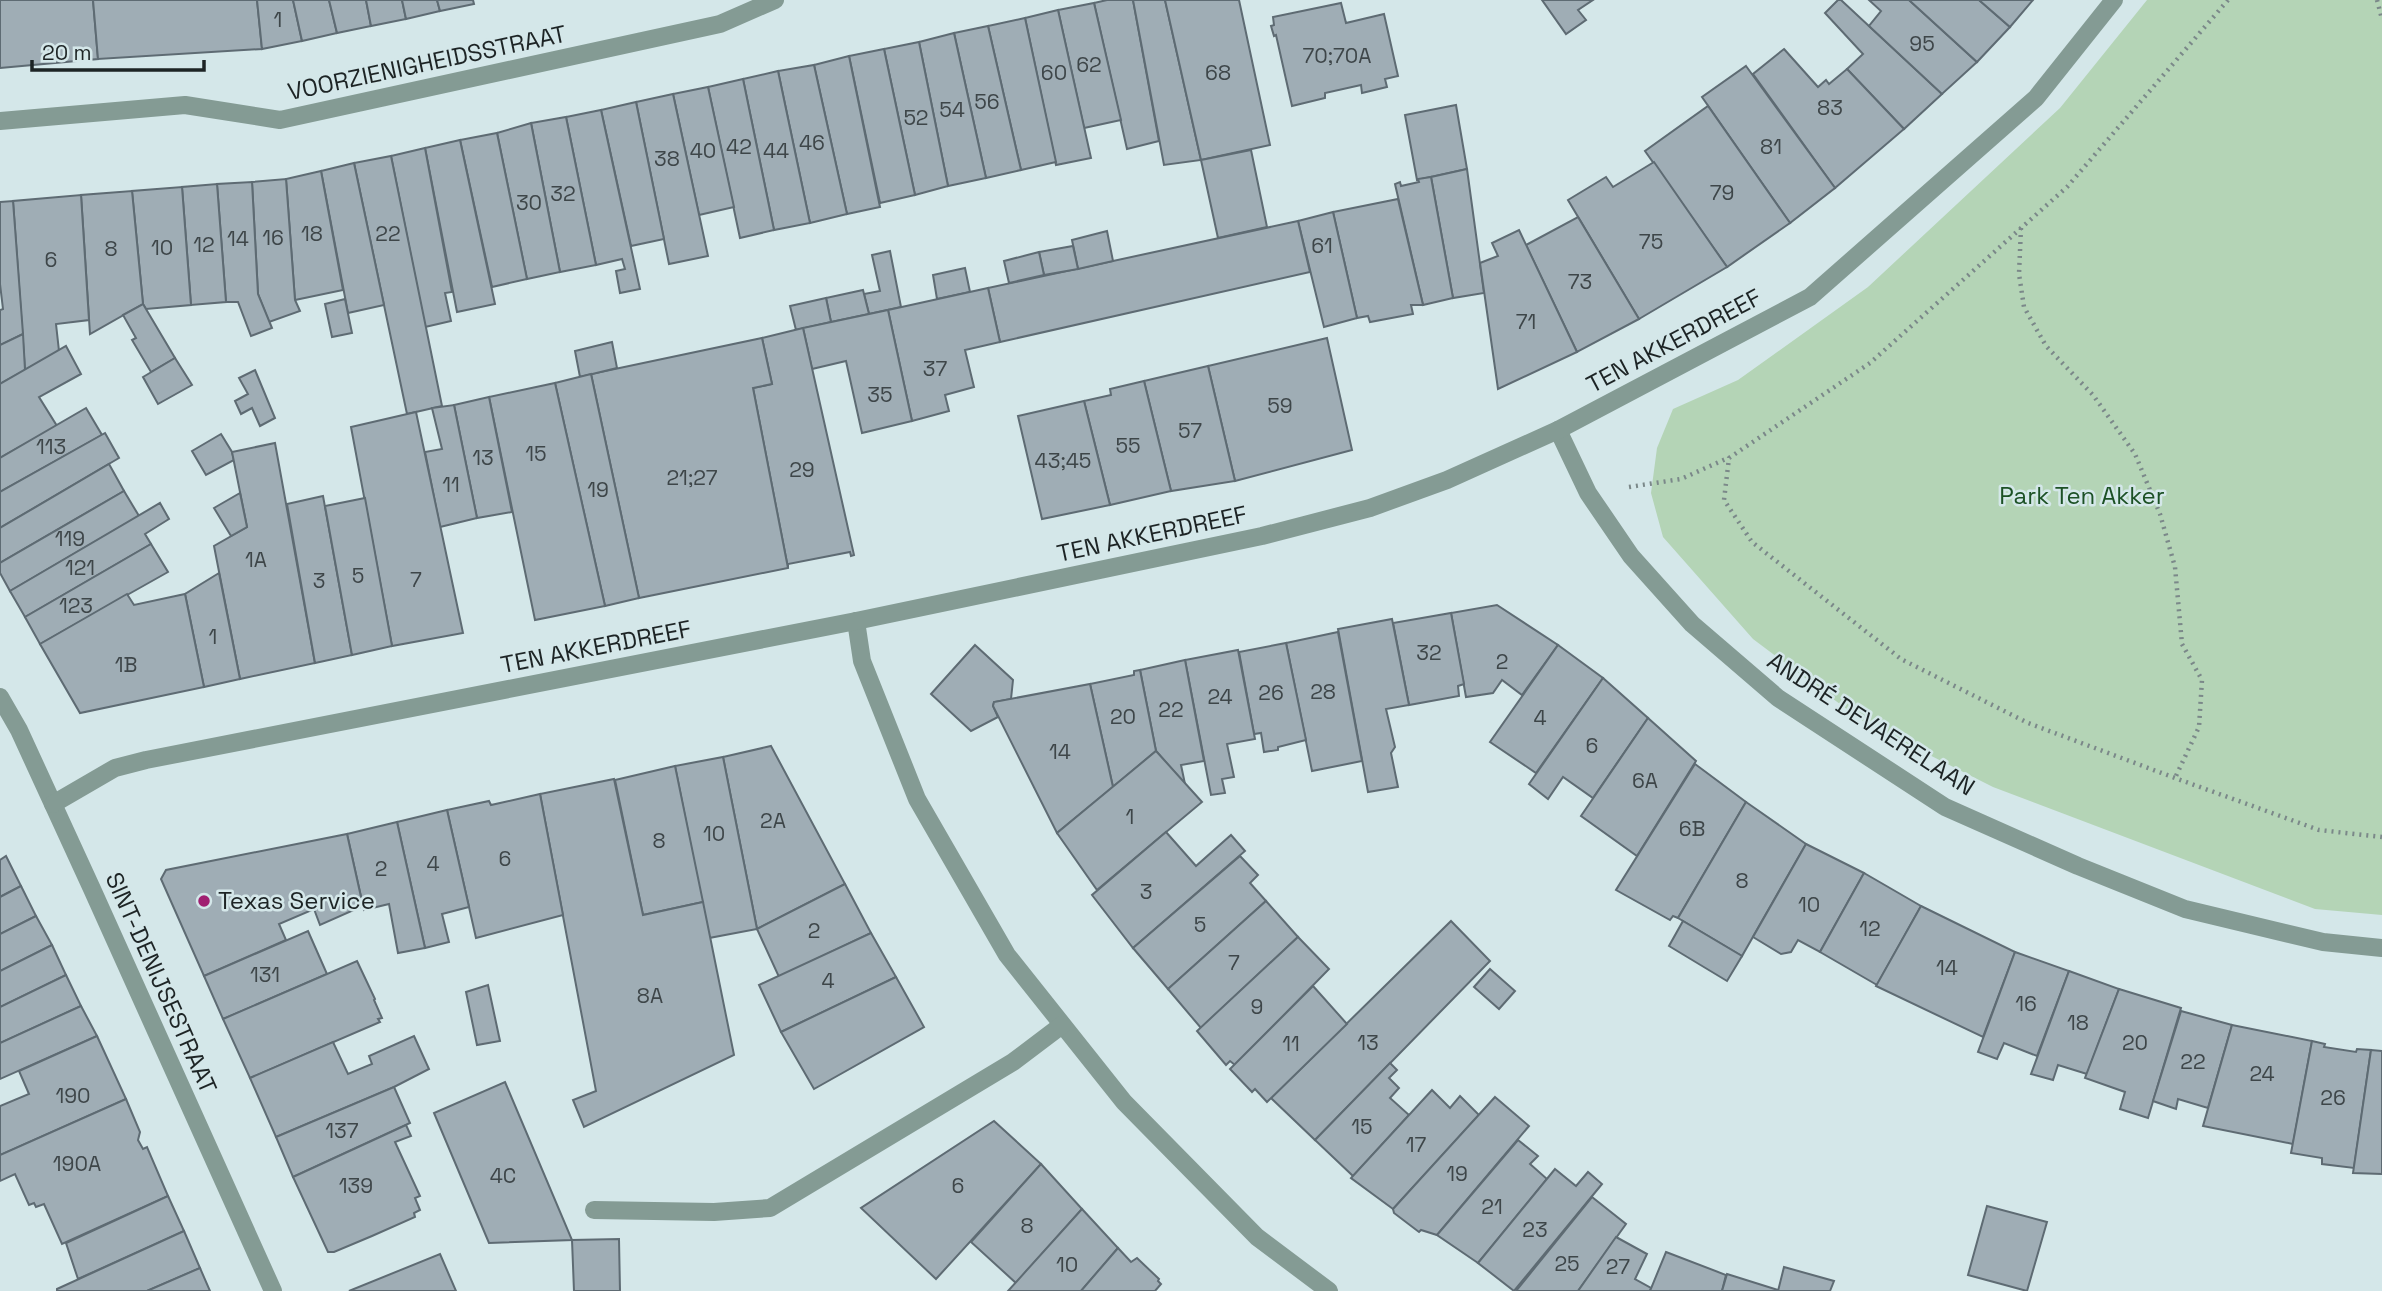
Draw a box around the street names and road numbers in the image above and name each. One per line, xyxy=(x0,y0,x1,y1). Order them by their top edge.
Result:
street label: VOORZIENIGHEIDSSTRAAT xyxy=(285,18,569,107)
street label: TEN AKKERDREEF xyxy=(1581,281,1766,400)
street label: TEN AKKERDREEF xyxy=(1054,498,1250,569)
street label: TEN AKKERDREEF xyxy=(498,613,694,680)
street label: ANDRÉ DEVAERELAAN xyxy=(1762,645,1981,802)
street label: SINT-DENIJSESTRAAT xyxy=(99,867,224,1098)

